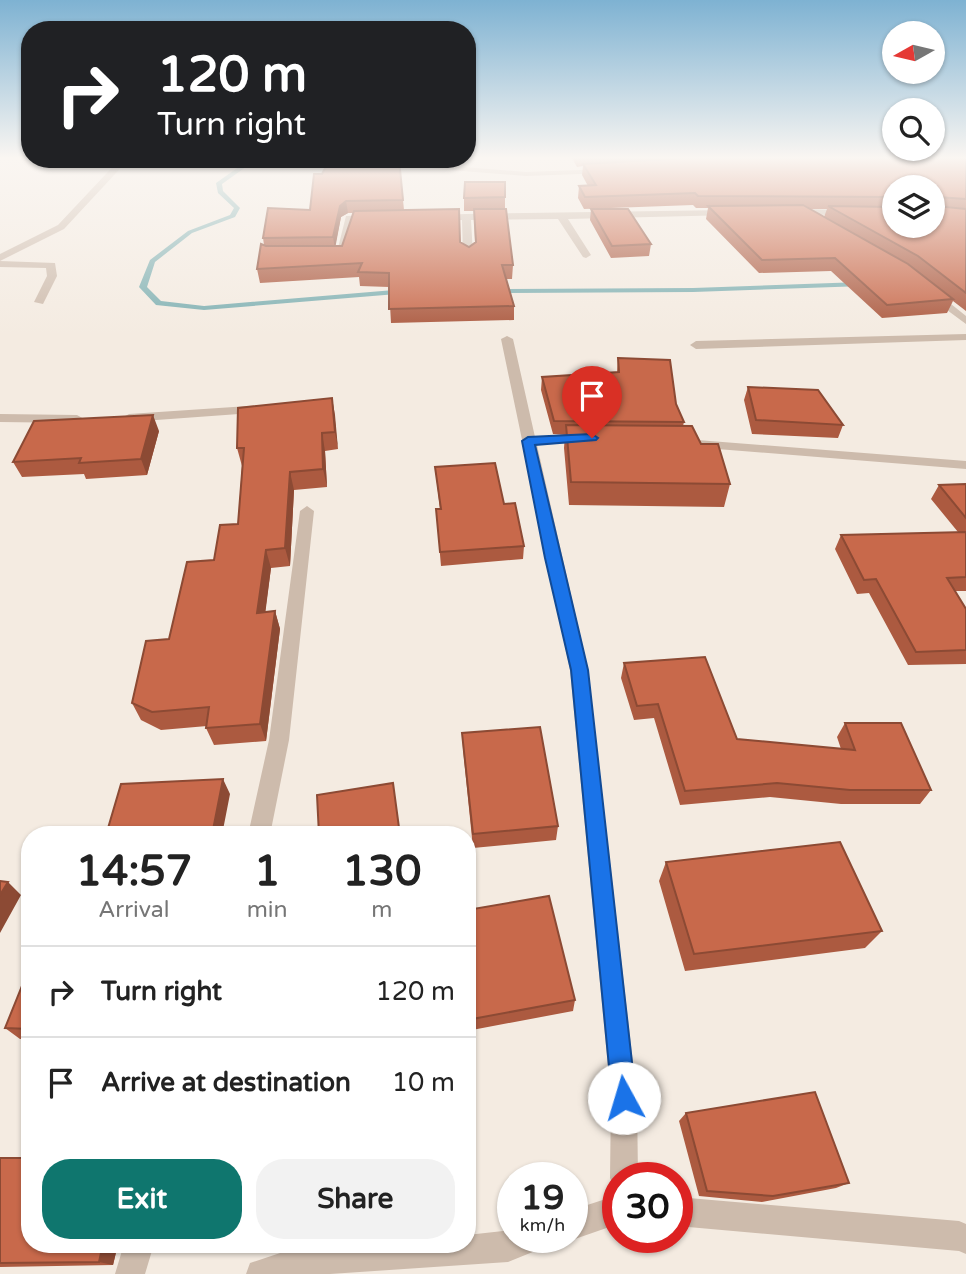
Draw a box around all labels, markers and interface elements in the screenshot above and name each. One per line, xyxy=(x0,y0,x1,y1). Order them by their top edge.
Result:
north arrow xyxy=(882,21,945,84)
map controls xyxy=(882,21,945,238)
text: 120 m xyxy=(157,46,307,105)
icon: right xyxy=(42,49,133,140)
button: search xyxy=(882,98,945,161)
text: Turn right xyxy=(157,106,306,144)
button: layers xyxy=(882,175,945,238)
pin xyxy=(562,366,622,438)
icon: arrive xyxy=(573,377,611,415)
text: 14:57 xyxy=(76,846,192,897)
text: 1 xyxy=(254,846,280,897)
text: 130 xyxy=(342,846,421,897)
text: Arrival xyxy=(98,896,169,924)
text: min xyxy=(247,896,288,924)
text: m xyxy=(371,896,392,924)
icon: right xyxy=(42,973,80,1011)
text: Turn right xyxy=(101,976,222,1007)
text: 120 m xyxy=(375,976,455,1007)
position arrow xyxy=(587,1061,661,1135)
icon: arrive xyxy=(42,1064,80,1102)
text: Arrive at destination xyxy=(101,1067,351,1098)
text: 10 m xyxy=(392,1067,455,1098)
button: Exit xyxy=(42,1159,242,1239)
button: Share xyxy=(256,1159,455,1239)
speed limit sign: 30 xyxy=(602,1162,693,1253)
text: 19 xyxy=(521,1177,564,1219)
text: km/h xyxy=(520,1214,565,1236)

